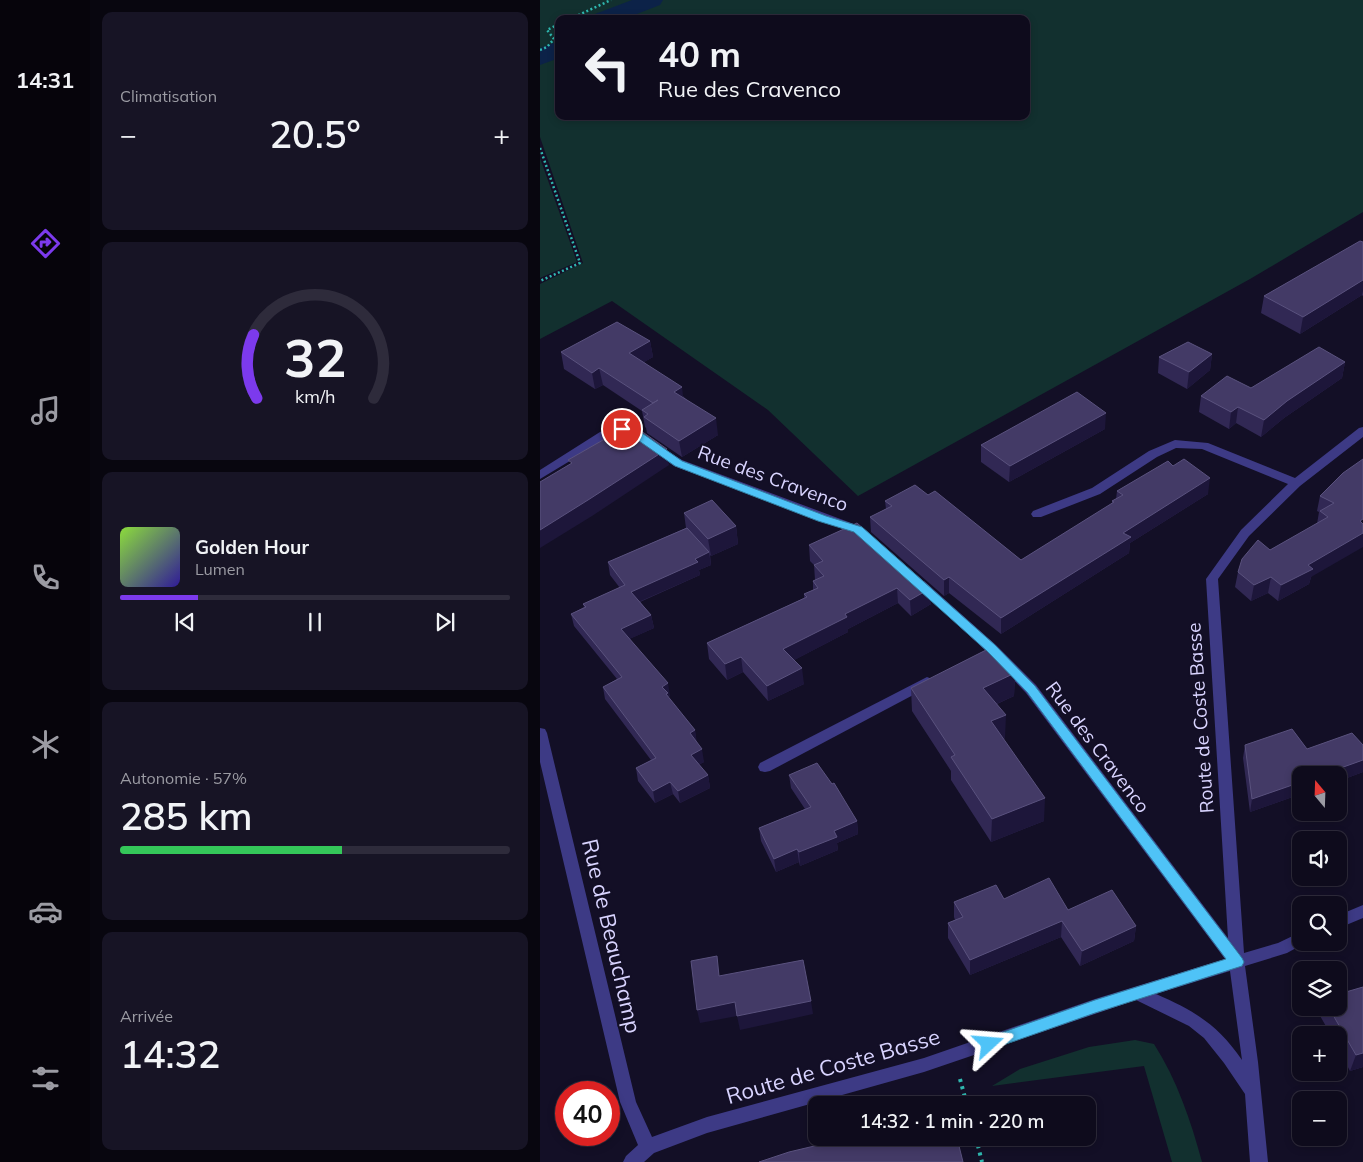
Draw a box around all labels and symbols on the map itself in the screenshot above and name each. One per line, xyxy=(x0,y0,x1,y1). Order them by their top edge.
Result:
pin xyxy=(601,408,643,450)
street label: Rue des Cravenco xyxy=(695,440,851,516)
street label: Route de Coste Basse xyxy=(1181,622,1219,814)
street label: Rue des Cravenco xyxy=(1041,677,1155,817)
north arrow xyxy=(1292,766,1348,821)
street label: Rue de Beauchamp xyxy=(576,836,648,1036)
position arrow xyxy=(962,1017,1014,1069)
street label: Route de Coste Basse xyxy=(723,1022,943,1110)
speed limit sign: 40 xyxy=(555,1081,620,1146)

